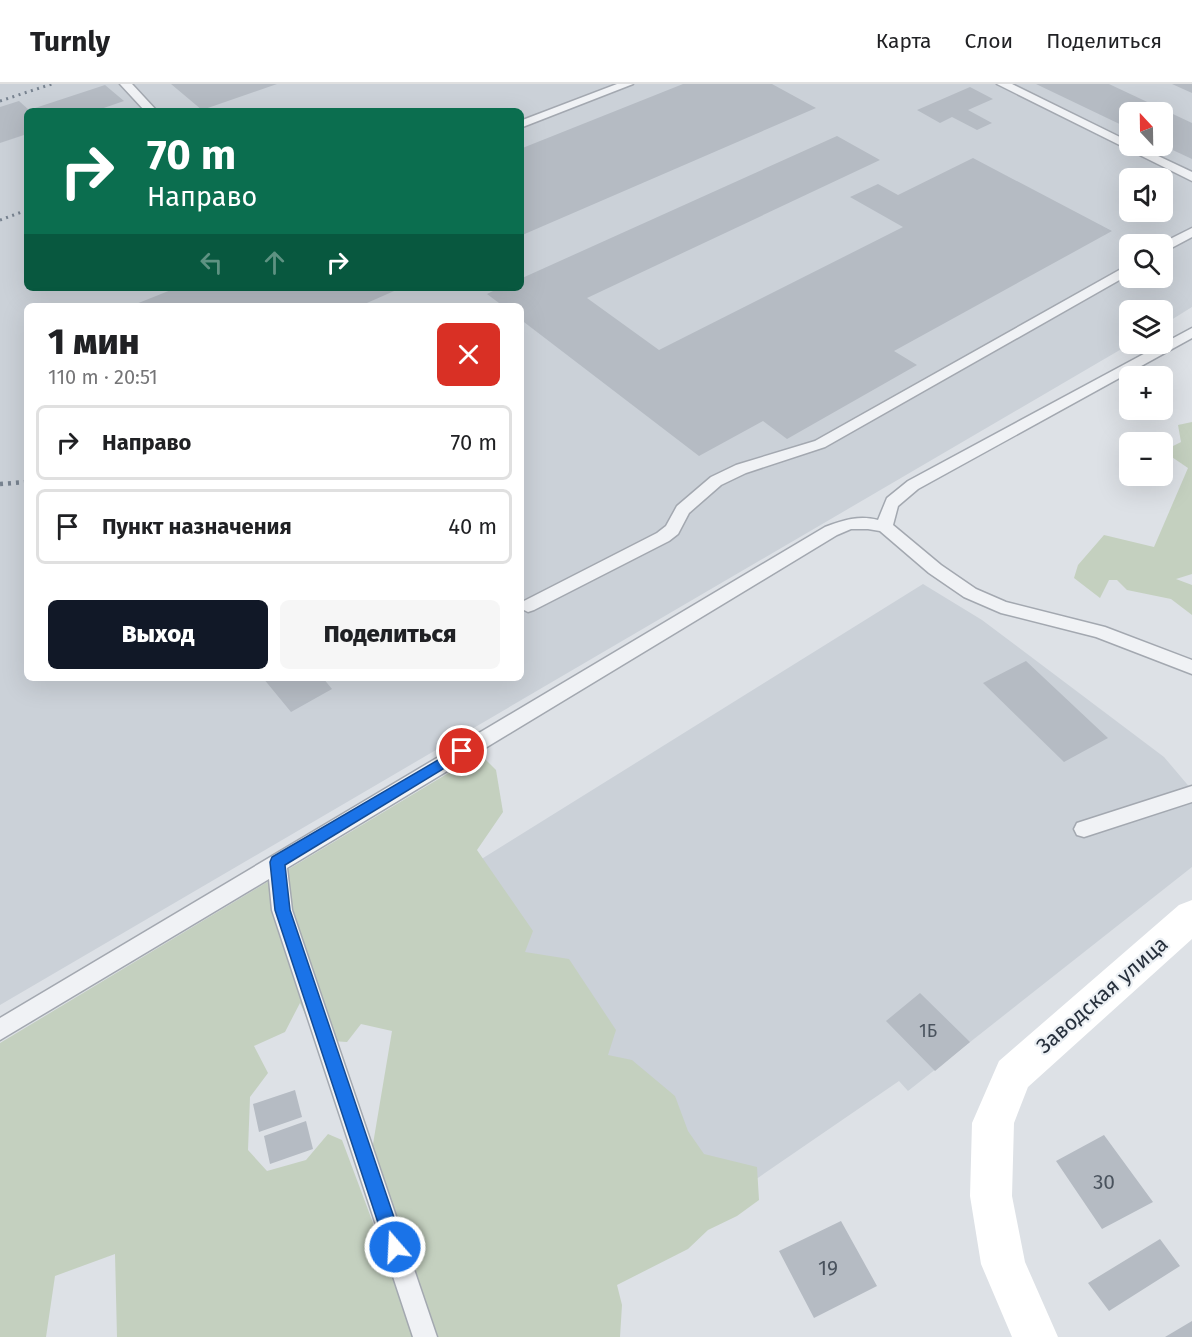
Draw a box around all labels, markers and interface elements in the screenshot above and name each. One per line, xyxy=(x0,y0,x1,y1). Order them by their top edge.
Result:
text: Turnly xyxy=(30,25,110,58)
text: Карта xyxy=(876,28,932,54)
text: Слои xyxy=(965,28,1013,54)
text: Поделиться xyxy=(1046,28,1162,54)
north arrow xyxy=(1119,102,1173,156)
map controls xyxy=(1119,102,1173,486)
text: 70 m xyxy=(147,130,236,180)
icon: right xyxy=(48,132,126,210)
button: sound xyxy=(1119,168,1173,222)
text: Направо xyxy=(147,181,257,213)
button: search xyxy=(1119,234,1173,288)
icon: left xyxy=(195,246,228,279)
icon: ahead xyxy=(258,246,291,279)
icon: right xyxy=(321,246,354,279)
button: layers xyxy=(1119,300,1173,354)
text: 1 мин xyxy=(48,320,140,364)
button: close xyxy=(437,323,500,386)
text: 110 m · 20:51 xyxy=(48,365,158,389)
button: + xyxy=(1119,366,1173,420)
icon: right xyxy=(51,426,84,459)
text: Направо xyxy=(102,429,191,456)
text: 70 m xyxy=(451,429,497,456)
button: − xyxy=(1119,432,1173,486)
icon: arrive xyxy=(51,510,84,543)
text: Пункт назначения xyxy=(102,513,292,540)
text: 40 m xyxy=(448,513,497,540)
button: Выход xyxy=(48,600,268,669)
button: Поделиться xyxy=(280,600,500,669)
pin xyxy=(436,725,487,776)
icon: arrive xyxy=(445,734,478,767)
street label: Заводская улица xyxy=(1031,931,1173,1059)
house number: 1Б xyxy=(919,1020,937,1042)
house number: 30 xyxy=(1093,1169,1115,1195)
position arrow xyxy=(363,1215,427,1279)
house number: 19 xyxy=(818,1255,838,1281)

